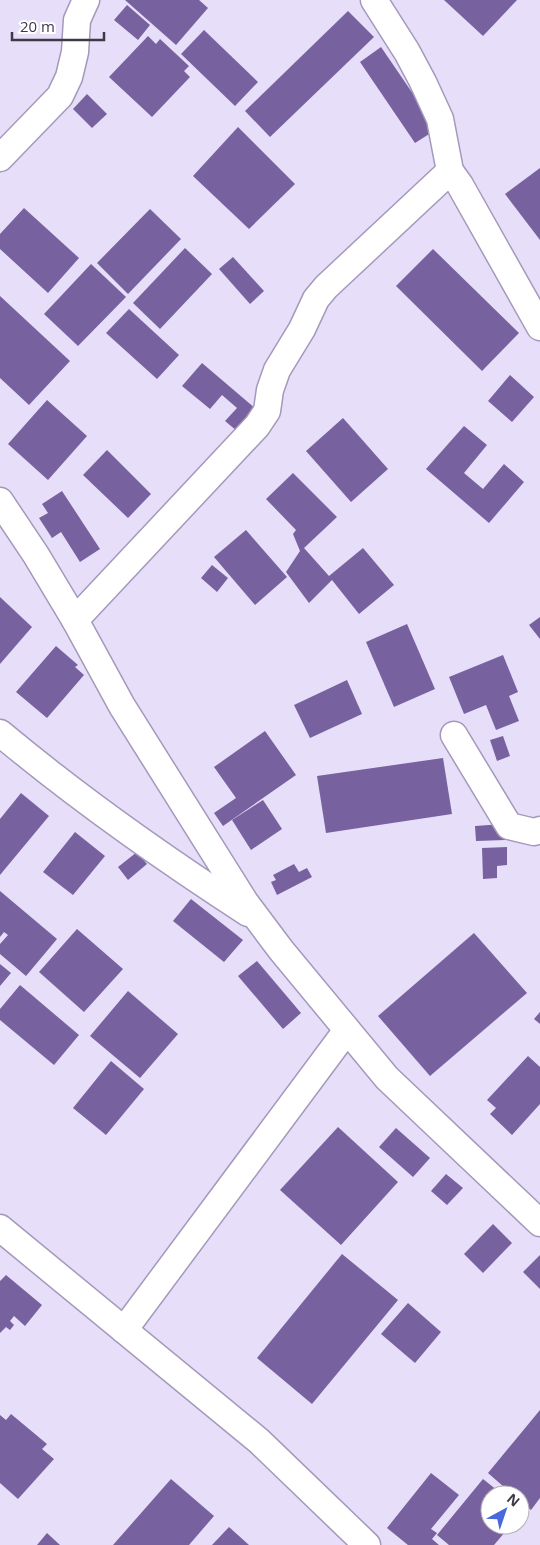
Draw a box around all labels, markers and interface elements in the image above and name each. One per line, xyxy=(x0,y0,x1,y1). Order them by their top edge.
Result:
scale bar xyxy=(12,10,105,42)
text: 20 m xyxy=(20,16,55,36)
north arrow xyxy=(480,1485,530,1535)
text: N xyxy=(503,1489,524,1511)

